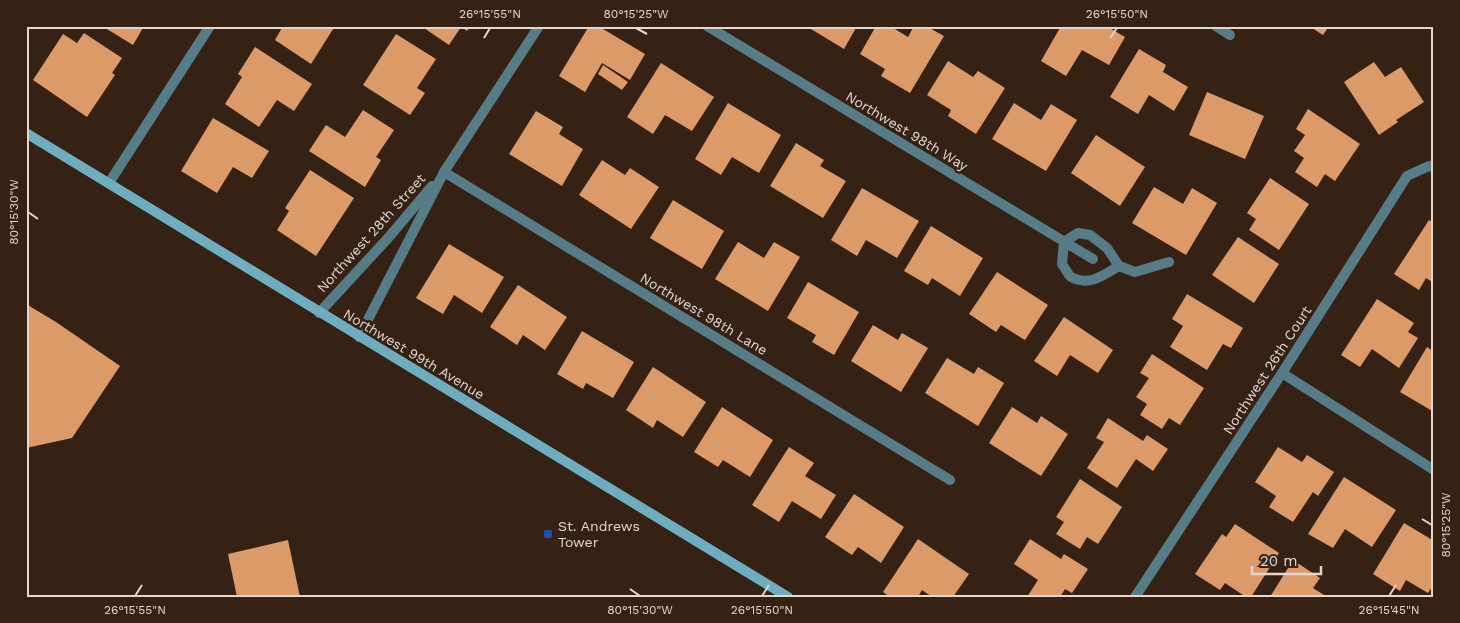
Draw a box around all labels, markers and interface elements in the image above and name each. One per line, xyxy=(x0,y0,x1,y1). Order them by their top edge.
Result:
text: 26°15'55"N xyxy=(459,7,521,21)
text: 80°15'25"W xyxy=(603,7,669,21)
text: 26°15'50"N xyxy=(1086,7,1148,21)
street label: Northwest 98th Way xyxy=(843,88,972,174)
street label: Northwest 28th Street xyxy=(314,170,429,296)
text: 80°15'30"W xyxy=(7,179,21,245)
street label: Northwest 98th Lane xyxy=(638,270,770,358)
street label: Northwest 26th Court xyxy=(1220,303,1315,437)
street label: Northwest 99th Avenue xyxy=(341,306,487,402)
text: 80°15'25"W xyxy=(1439,492,1453,558)
place label: St. Andrews Tower xyxy=(558,518,640,550)
marker: St. Andrews Tower xyxy=(542,528,554,540)
scale bar xyxy=(1252,543,1321,575)
text: 20 m xyxy=(1260,552,1298,570)
text: 26°15'55"N xyxy=(104,603,166,617)
text: 80°15'30"W xyxy=(607,603,673,617)
text: 26°15'50"N xyxy=(731,603,793,617)
text: 26°15'45"N xyxy=(1358,603,1420,617)

